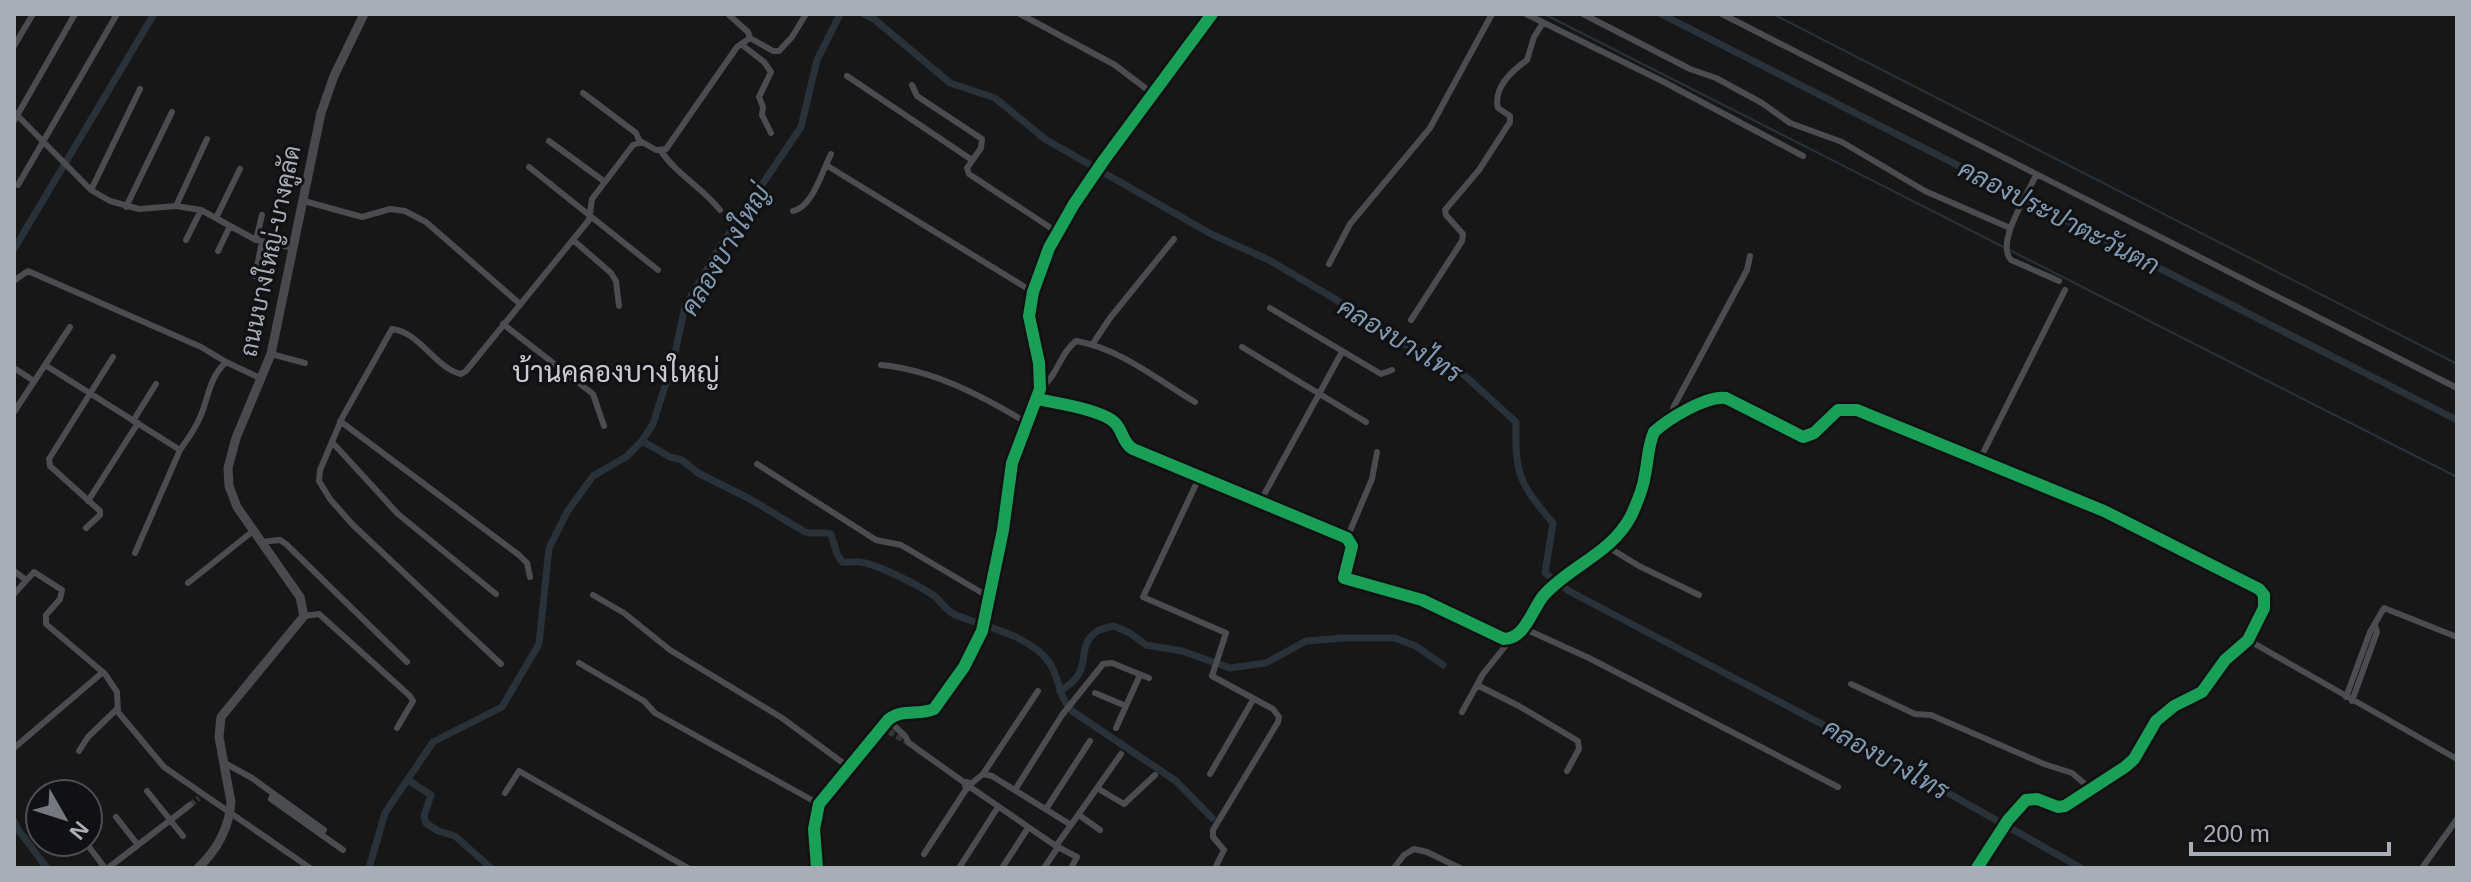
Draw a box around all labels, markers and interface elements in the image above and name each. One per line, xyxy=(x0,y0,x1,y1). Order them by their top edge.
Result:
street label: ถนนบางใหญ่-บางคูลัด xyxy=(232,142,310,360)
water label: คลองประปาตะวันตก xyxy=(1954,153,2165,281)
water label: คลองบางใหญ่ xyxy=(673,177,778,321)
water label: คลองบางไทร xyxy=(1333,291,1469,389)
district label: บ้านคลองบางใหญ่ xyxy=(512,353,720,390)
water label: คลองบางไทร xyxy=(1818,711,1956,806)
north arrow xyxy=(24,778,104,858)
scale bar xyxy=(2191,806,2389,856)
text: N xyxy=(64,816,94,844)
text: 200 m xyxy=(2203,820,2270,847)

